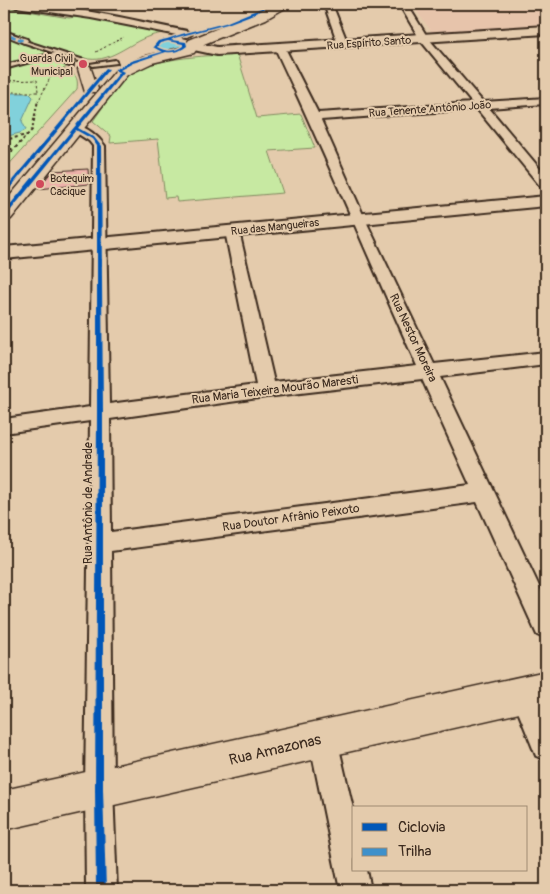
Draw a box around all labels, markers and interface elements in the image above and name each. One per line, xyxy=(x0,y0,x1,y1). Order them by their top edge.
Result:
street label: Rua Espírito Santo xyxy=(326,34,412,52)
place label: Guarda Civil Municipal xyxy=(20,52,73,78)
marker: Guarda Civil Municipal xyxy=(77,58,89,70)
street label: Rua Tenente Antônio João xyxy=(368,98,492,120)
place label: Botequim Cacique xyxy=(50,172,94,198)
marker: Botequim Cacique xyxy=(34,178,46,190)
street label: Rua das Mangueiras xyxy=(230,216,320,238)
street label: Rua Nestor Moreira xyxy=(386,291,440,385)
street label: Rua Maria Teixeira Mourão Maresti xyxy=(191,372,359,408)
street label: Rua Antônio de Andrade xyxy=(81,442,96,564)
street label: Rua Doutor Afrânio Peixoto xyxy=(221,501,361,535)
street label: Rua Amazonas xyxy=(227,730,323,770)
legend xyxy=(352,806,528,872)
text: Ciclovia xyxy=(398,818,446,837)
text: Trilha xyxy=(398,842,432,861)

